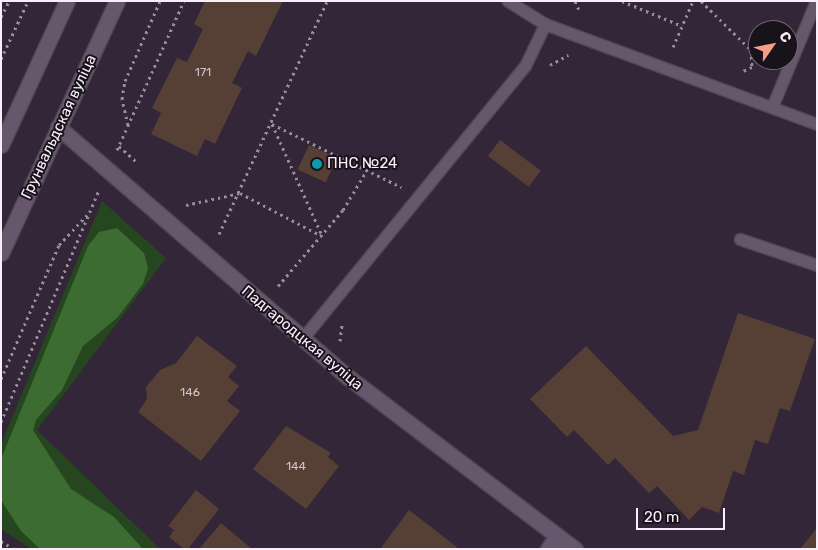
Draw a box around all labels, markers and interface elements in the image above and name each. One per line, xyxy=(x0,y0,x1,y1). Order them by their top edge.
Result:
north arrow xyxy=(748,20,798,70)
text: С xyxy=(775,28,795,46)
street label: Грунвальдская вуліца xyxy=(18,52,100,202)
house number: 171 xyxy=(195,66,211,80)
place label: ПНС №24 xyxy=(327,155,397,173)
marker: ПНС №24 xyxy=(311,158,323,170)
street label: Падгародцкая вуліца xyxy=(238,282,366,394)
house number: 146 xyxy=(180,386,200,400)
house number: 144 xyxy=(286,460,306,474)
scale bar xyxy=(638,498,727,530)
text: 20 m xyxy=(644,508,679,526)

